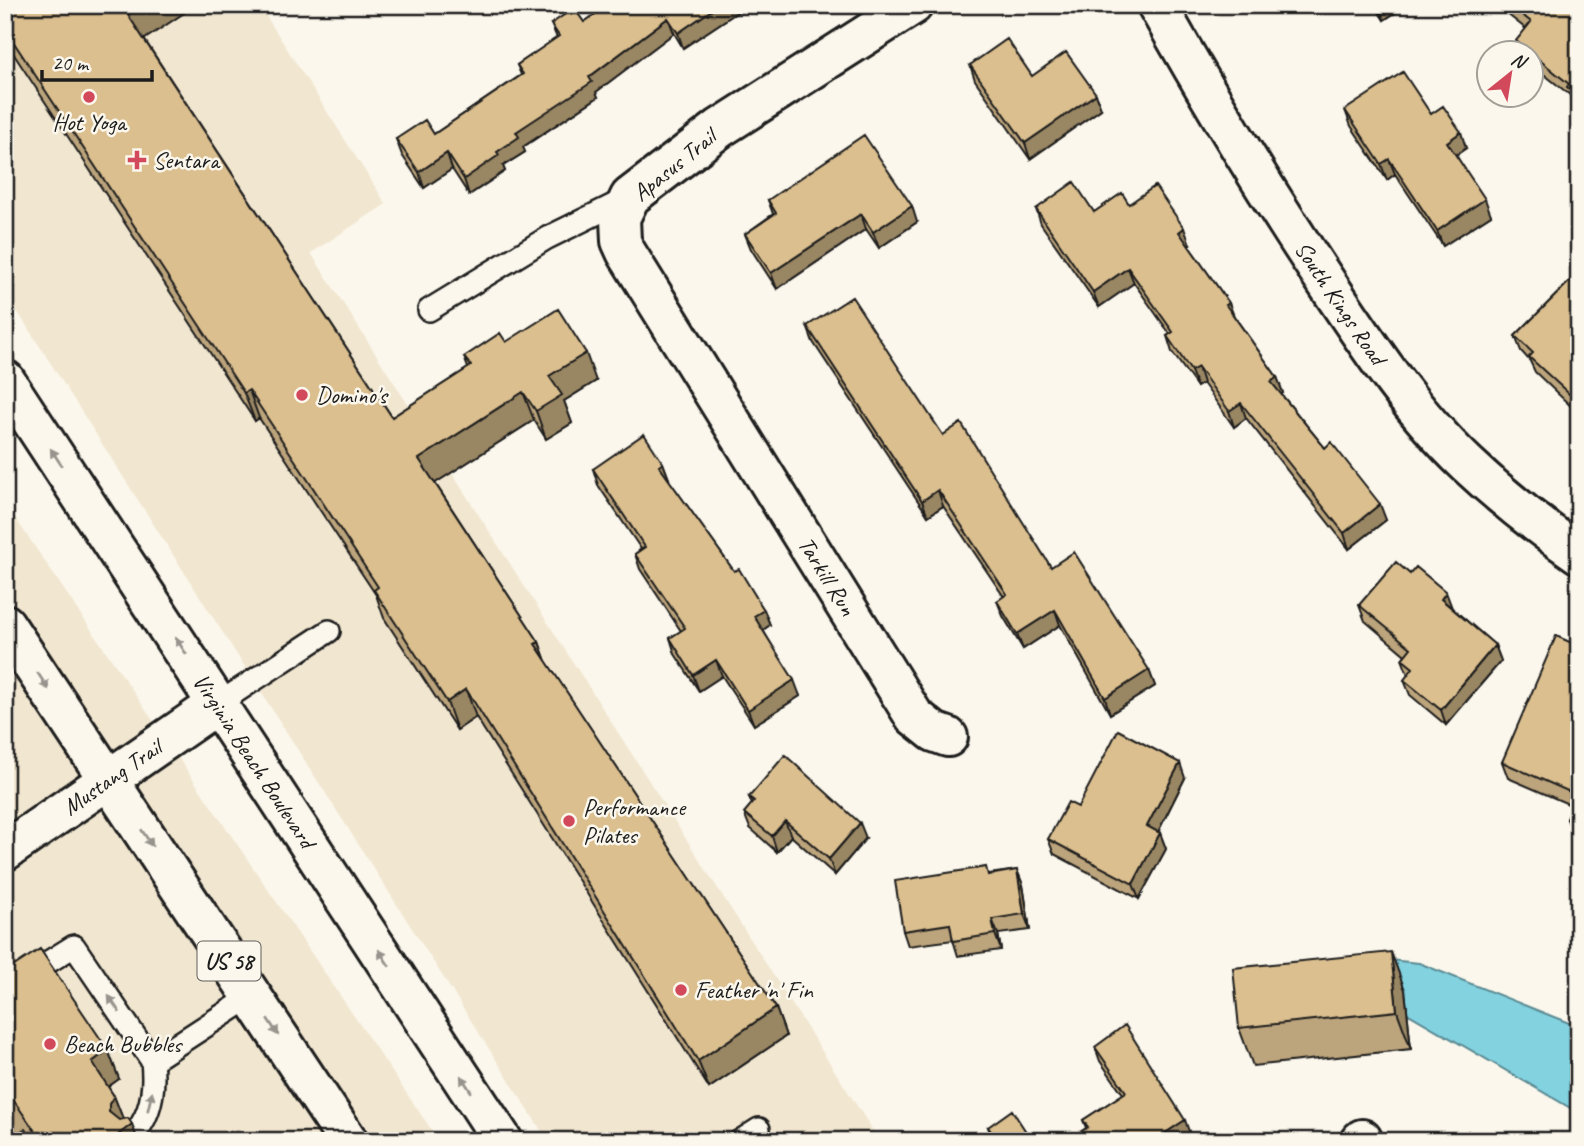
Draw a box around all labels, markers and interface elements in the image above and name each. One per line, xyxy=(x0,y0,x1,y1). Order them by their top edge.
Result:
scale bar xyxy=(42,38,152,82)
north arrow xyxy=(1476,38,1546,108)
text: N xyxy=(1507,47,1532,75)
text: 20 m xyxy=(52,50,90,76)
marker: Hot Yoga xyxy=(81,89,97,105)
place label: Hot Yoga xyxy=(52,107,128,137)
street label: Apasus Trail xyxy=(626,120,725,208)
place label: Sentara xyxy=(153,145,221,175)
marker: Sentara xyxy=(127,150,147,170)
street label: South Kings Road xyxy=(1288,236,1395,374)
place label: Domino's xyxy=(316,380,390,410)
marker: Domino's xyxy=(294,387,310,403)
one-way arrow xyxy=(50,447,63,466)
street label: Tarkill Run xyxy=(791,531,863,621)
one-way arrow xyxy=(175,637,188,656)
street label: Virginia Beach Boulevard xyxy=(186,668,324,857)
one-way arrow xyxy=(36,672,50,690)
street label: Mustang Trail xyxy=(57,730,170,822)
place label: Performance Pilates xyxy=(583,792,687,850)
marker: Performance Pilates xyxy=(561,813,577,829)
one-way arrow xyxy=(140,829,154,847)
road number: US 58 xyxy=(198,942,260,980)
one-way arrow xyxy=(377,949,391,967)
place label: Feather 'n' Fin xyxy=(695,975,814,1005)
marker: Feather 'n' Fin xyxy=(673,982,689,998)
one-way arrow xyxy=(107,995,121,1013)
one-way arrow xyxy=(266,1018,280,1036)
place label: Beach Bubbles xyxy=(64,1029,183,1059)
marker: Beach Bubbles xyxy=(42,1036,58,1052)
one-way arrow xyxy=(459,1074,472,1093)
one-way arrow xyxy=(145,1089,156,1111)

